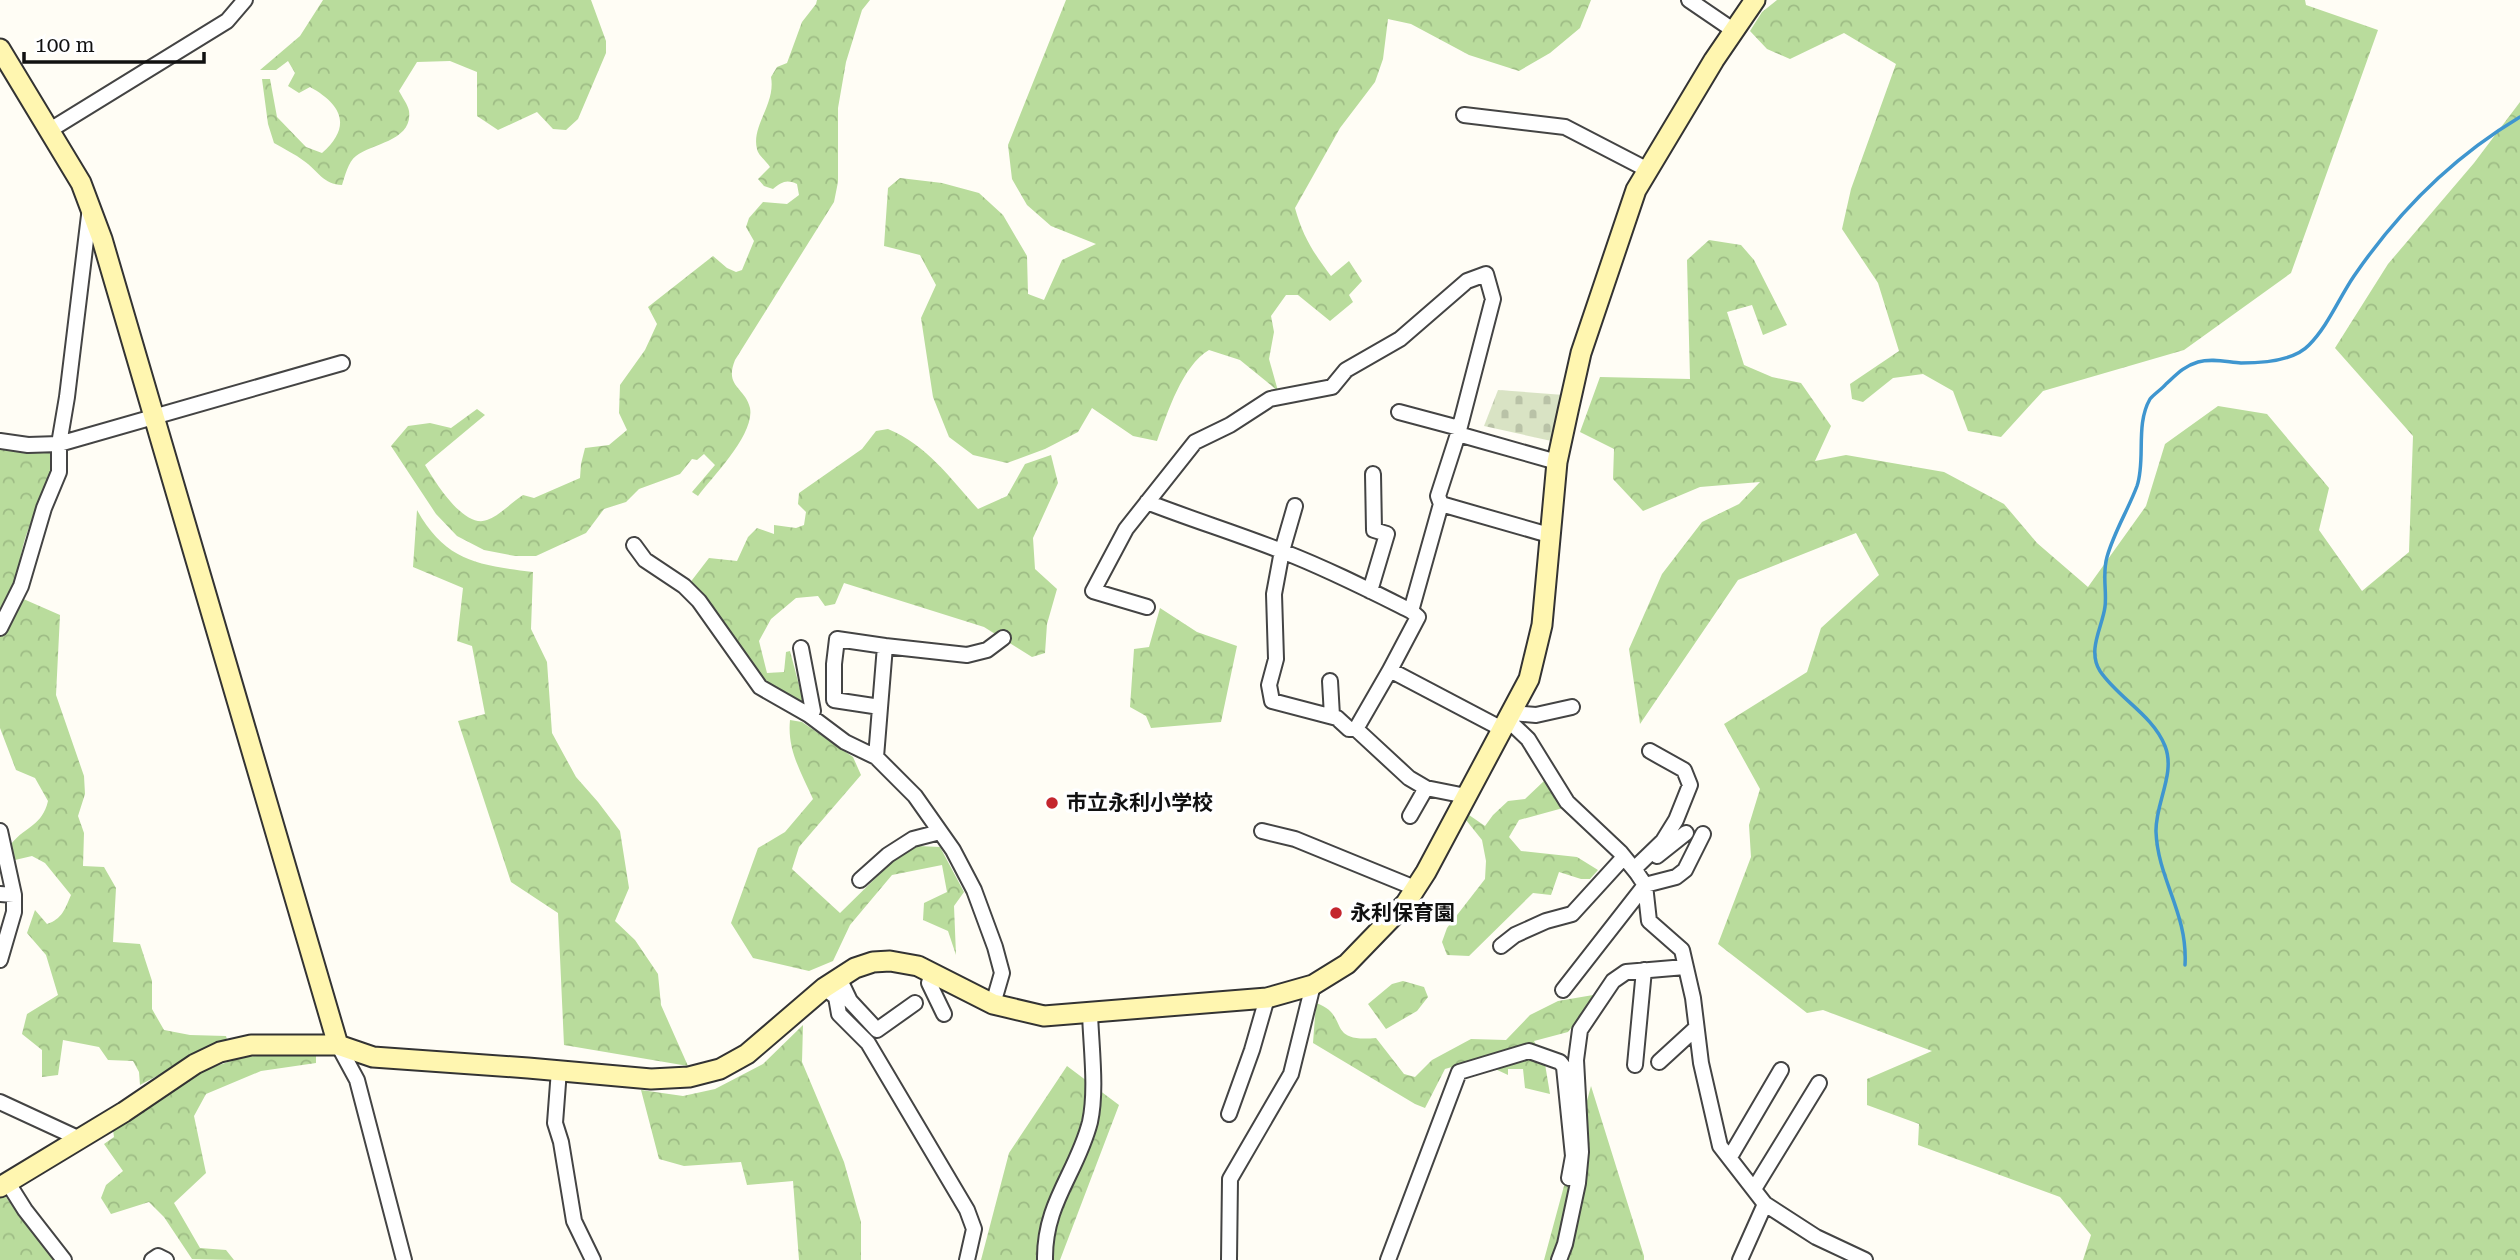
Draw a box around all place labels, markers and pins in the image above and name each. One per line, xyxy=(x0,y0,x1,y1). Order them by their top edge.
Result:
place label: 市立永利小学校 xyxy=(1066,791,1213,815)
marker: 市立永利小学校 xyxy=(1044,795,1060,811)
place label: 永利保育園 xyxy=(1350,901,1455,925)
marker: 永利保育園 xyxy=(1328,905,1344,921)

